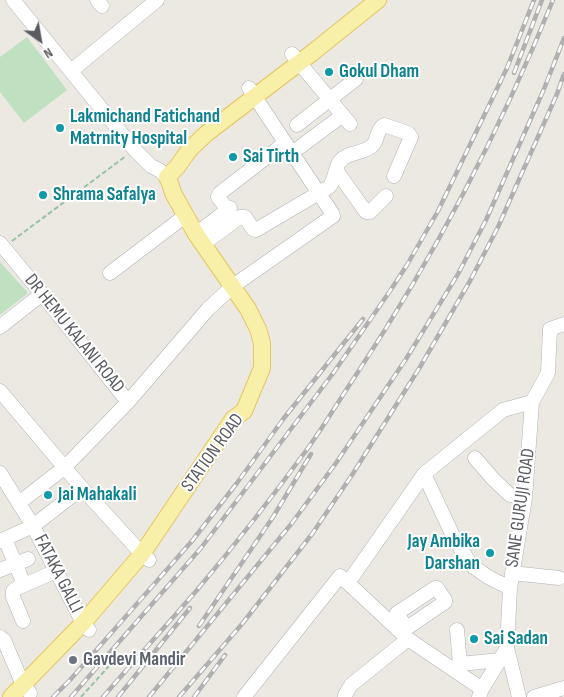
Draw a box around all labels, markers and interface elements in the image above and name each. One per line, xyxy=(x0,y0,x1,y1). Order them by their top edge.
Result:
north arrow xyxy=(15,15,65,65)
text: N xyxy=(41,44,56,62)
place label: Gokul Dham xyxy=(339,61,419,83)
marker: Gokul Dham xyxy=(323,66,335,78)
place label: Lakmichand Fatichand Matrnity Hospital xyxy=(70,106,220,150)
marker: Lakmichand Fatichand Matrnity Hospital xyxy=(54,122,66,134)
place label: Sai Tirth xyxy=(243,146,299,168)
marker: Sai Tirth xyxy=(227,151,239,163)
place label: Shrama Safalya xyxy=(53,184,156,206)
marker: Shrama Safalya xyxy=(37,189,49,201)
street label: DR HEMU KALANI ROAD xyxy=(19,270,129,398)
street label: STATION ROAD xyxy=(177,409,249,497)
street label: SANE GURUJI ROAD xyxy=(501,447,541,569)
place label: Jai Mahakali xyxy=(58,484,137,506)
marker: Jai Mahakali xyxy=(42,489,54,501)
street label: FATAKA GALLI xyxy=(29,531,87,617)
place label: Jay Ambika Darshan xyxy=(408,531,480,575)
marker: Jay Ambika Darshan xyxy=(484,547,496,559)
place label: Sai Sadan xyxy=(484,628,548,650)
marker: Sai Sadan xyxy=(468,633,480,645)
place label: Gavdevi Mandir xyxy=(83,649,186,671)
marker: Gavdevi Mandir xyxy=(67,654,79,666)

